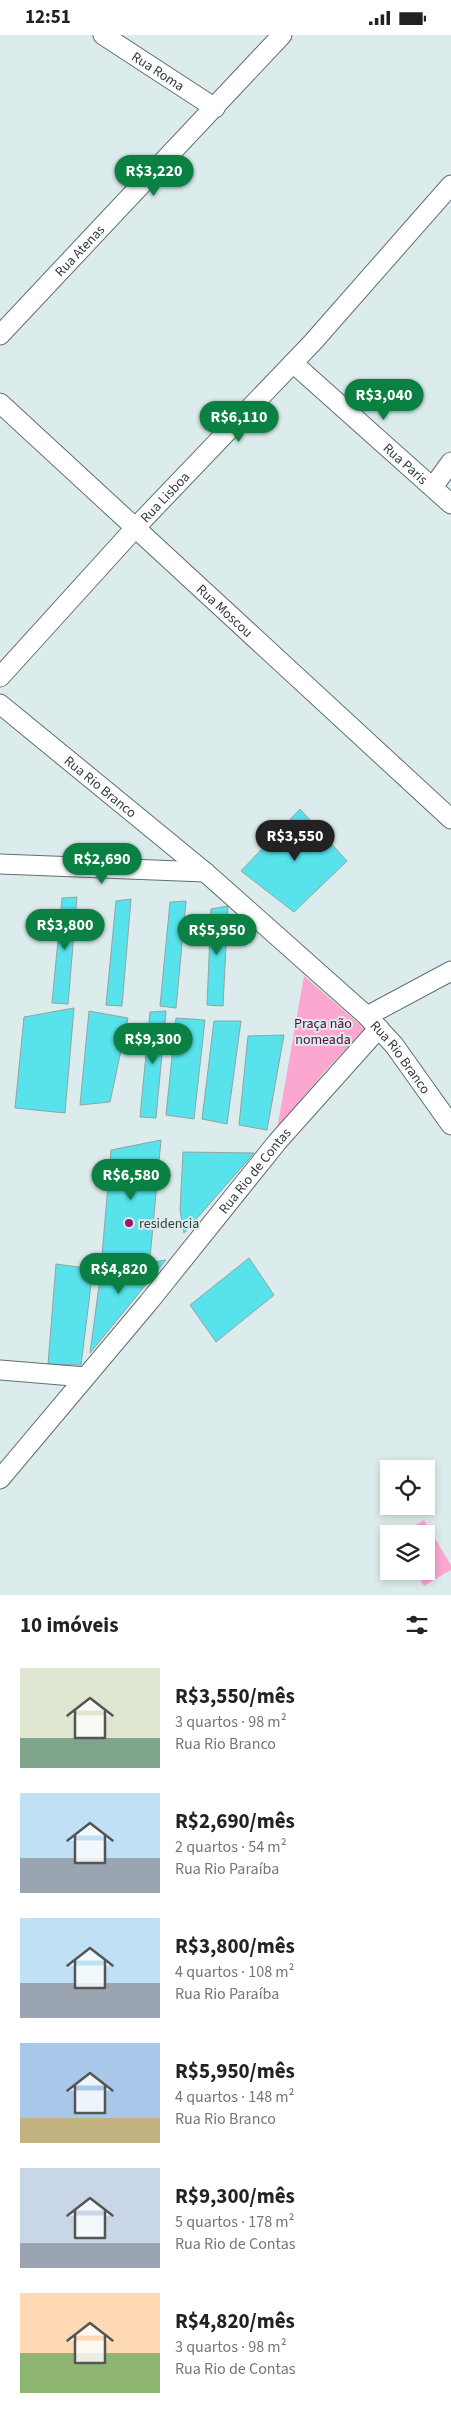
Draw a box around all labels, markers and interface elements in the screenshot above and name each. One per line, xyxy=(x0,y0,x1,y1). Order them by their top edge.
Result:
text: 12:51 xyxy=(25,4,71,31)
street label: Rua Roma xyxy=(127,47,188,97)
pin: R$3,220 xyxy=(108,155,200,197)
text: R$3,220 xyxy=(126,160,182,182)
street label: Rua Atenas xyxy=(51,221,110,282)
pin: R$3,040 xyxy=(338,379,430,421)
text: R$3,040 xyxy=(356,384,412,406)
pin: R$6,110 xyxy=(193,401,285,443)
text: R$6,110 xyxy=(211,406,267,428)
street label: Rua Paris xyxy=(378,439,432,490)
street label: Rua Lisboa xyxy=(136,468,195,528)
street label: Rua Moscou xyxy=(192,580,257,642)
street label: Rua Rio Branco xyxy=(59,751,140,823)
pin: R$3,550 xyxy=(249,819,341,862)
text: R$3,550 xyxy=(267,825,323,847)
pin: R$2,690 xyxy=(56,843,148,885)
text: R$2,690 xyxy=(74,848,130,870)
pin: R$3,800 xyxy=(19,909,111,951)
pin: R$5,950 xyxy=(171,913,263,956)
text: R$3,800 xyxy=(37,914,93,936)
text: R$5,950 xyxy=(189,919,245,941)
park label: Praça não nomeada xyxy=(294,1014,352,1050)
street label: Rua Rio Branco xyxy=(365,1016,435,1098)
pin: R$9,300 xyxy=(107,1023,199,1065)
text: R$9,300 xyxy=(125,1028,181,1050)
street label: Rua Rio de Contas xyxy=(214,1124,296,1218)
pin: R$6,580 xyxy=(85,1159,177,1201)
text: R$6,580 xyxy=(103,1164,159,1186)
place label: residencia xyxy=(139,1214,199,1234)
marker: residencia xyxy=(123,1217,135,1229)
pin: R$4,820 xyxy=(73,1253,165,1295)
text: R$4,820 xyxy=(91,1258,147,1280)
map controls xyxy=(380,1460,435,1580)
button: locate xyxy=(380,1460,435,1515)
button: layers xyxy=(380,1525,435,1580)
text: 10 imóveis xyxy=(20,1610,118,1640)
icon: filters xyxy=(403,1611,431,1639)
text: R$3,550/mês xyxy=(175,1681,295,1711)
icon: home xyxy=(60,1688,120,1748)
text: 3 quartos · 98 m² xyxy=(175,1711,287,1733)
text: Rua Rio Branco xyxy=(175,1733,276,1755)
text: R$2,690/mês xyxy=(175,1806,295,1836)
icon: home xyxy=(60,1813,120,1873)
text: 2 quartos · 54 m² xyxy=(175,1836,287,1858)
text: Rua Rio Paraíba xyxy=(175,1858,279,1880)
text: R$3,800/mês xyxy=(175,1931,295,1961)
icon: home xyxy=(60,1938,120,1998)
text: 4 quartos · 108 m² xyxy=(175,1961,294,1983)
text: Rua Rio Paraíba xyxy=(175,1983,279,2005)
text: R$5,950/mês xyxy=(175,2056,295,2086)
icon: home xyxy=(60,2063,120,2123)
text: 4 quartos · 148 m² xyxy=(175,2086,294,2108)
text: Rua Rio Branco xyxy=(175,2108,276,2130)
text: R$9,300/mês xyxy=(175,2181,295,2211)
icon: home xyxy=(60,2188,120,2248)
text: 5 quartos · 178 m² xyxy=(175,2211,294,2233)
text: Rua Rio de Contas xyxy=(175,2233,295,2255)
text: R$4,820/mês xyxy=(175,2306,295,2336)
icon: home xyxy=(60,2313,120,2373)
text: 3 quartos · 98 m² xyxy=(175,2336,287,2358)
text: Rua Rio de Contas xyxy=(175,2358,295,2380)

